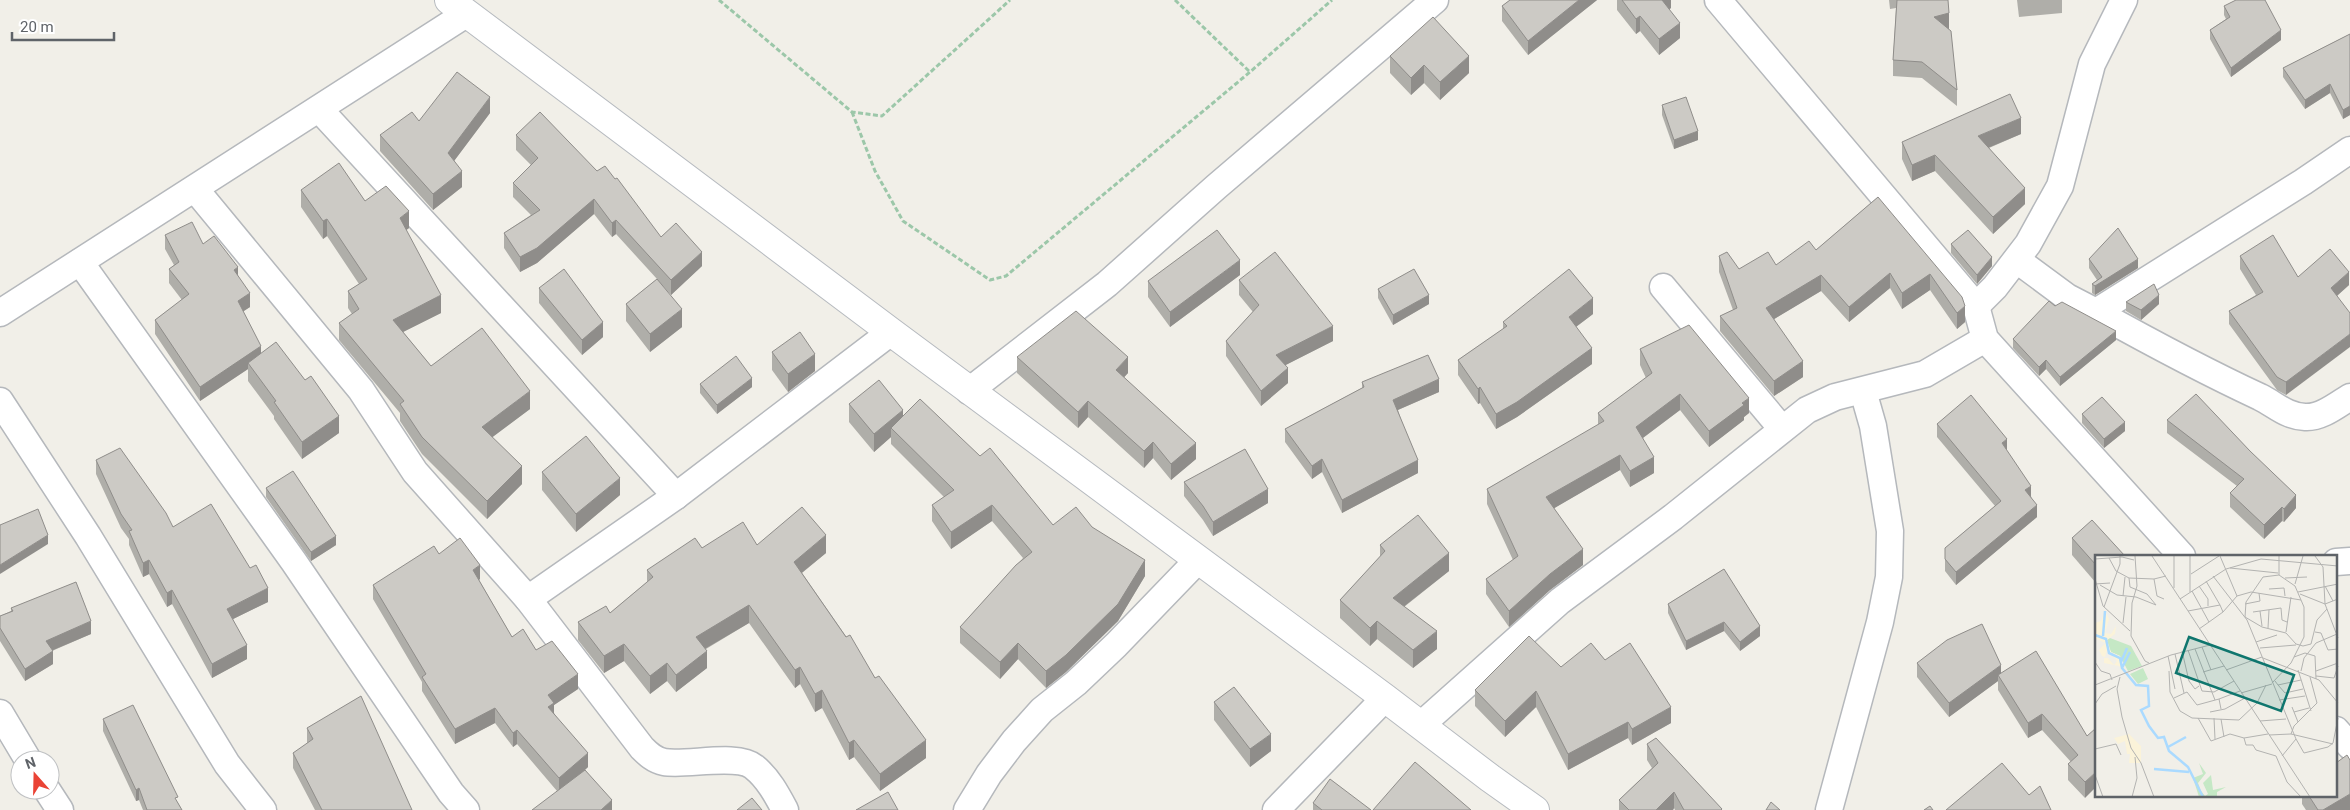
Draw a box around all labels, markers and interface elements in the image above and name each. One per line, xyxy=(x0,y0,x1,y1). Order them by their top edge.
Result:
scale bar xyxy=(12,10,115,42)
text: 20 m xyxy=(20,18,54,36)
inset map xyxy=(2095,555,2338,798)
north arrow xyxy=(10,750,60,800)
text: N xyxy=(23,754,38,772)

